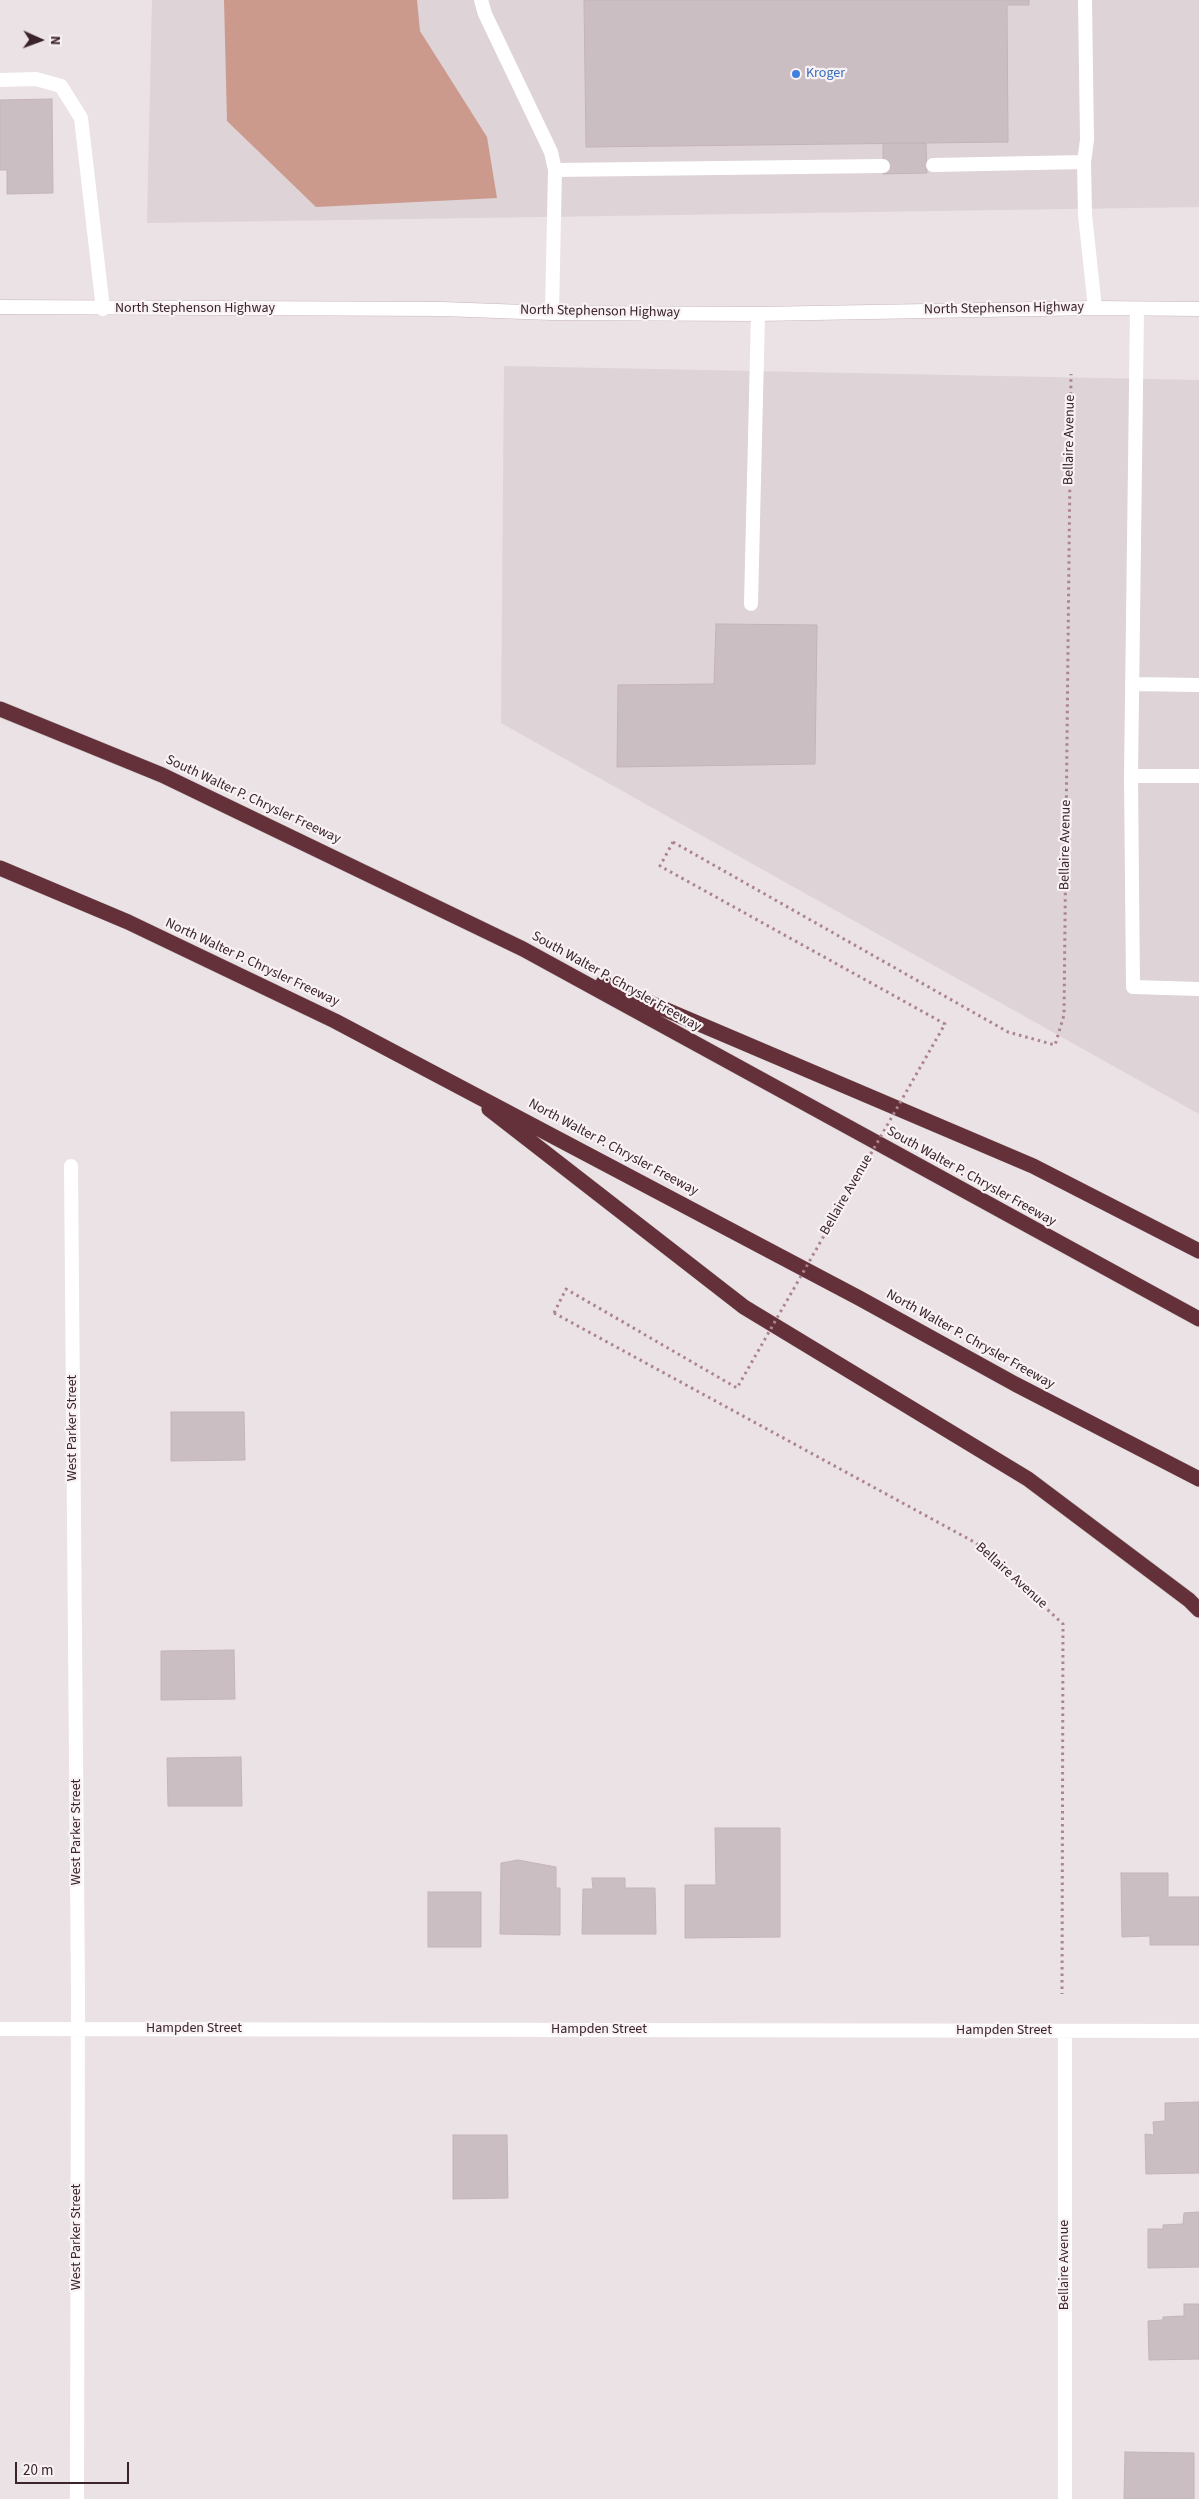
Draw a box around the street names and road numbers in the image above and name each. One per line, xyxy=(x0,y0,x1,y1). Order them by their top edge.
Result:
street label: North Stephenson Highway xyxy=(924,299,1084,319)
street label: North Stephenson Highway xyxy=(115,301,275,317)
street label: North Stephenson Highway xyxy=(520,302,680,322)
street label: Bellaire Avenue xyxy=(1061,395,1079,485)
street label: South Walter P. Chrysler Freeway xyxy=(163,752,343,848)
street label: Bellaire Avenue xyxy=(1057,800,1075,890)
street label: North Walter P. Chrysler Freeway xyxy=(162,915,342,1011)
street label: South Walter P. Chrysler Freeway xyxy=(528,928,704,1036)
street label: North Walter P. Chrysler Freeway xyxy=(525,1096,701,1200)
street label: South Walter P. Chrysler Freeway xyxy=(883,1123,1059,1231)
street label: Bellaire Avenue xyxy=(817,1152,877,1238)
street label: North Walter P. Chrysler Freeway xyxy=(883,1287,1057,1393)
street label: West Parker Street xyxy=(65,1375,81,1481)
street label: Bellaire Avenue xyxy=(972,1540,1050,1612)
street label: West Parker Street xyxy=(69,1779,85,1885)
street label: Hampden Street xyxy=(146,2021,242,2037)
street label: Hampden Street xyxy=(551,2022,647,2038)
street label: Hampden Street xyxy=(956,2023,1052,2039)
street label: West Parker Street xyxy=(69,2184,85,2290)
street label: Bellaire Avenue xyxy=(1057,2220,1073,2310)

